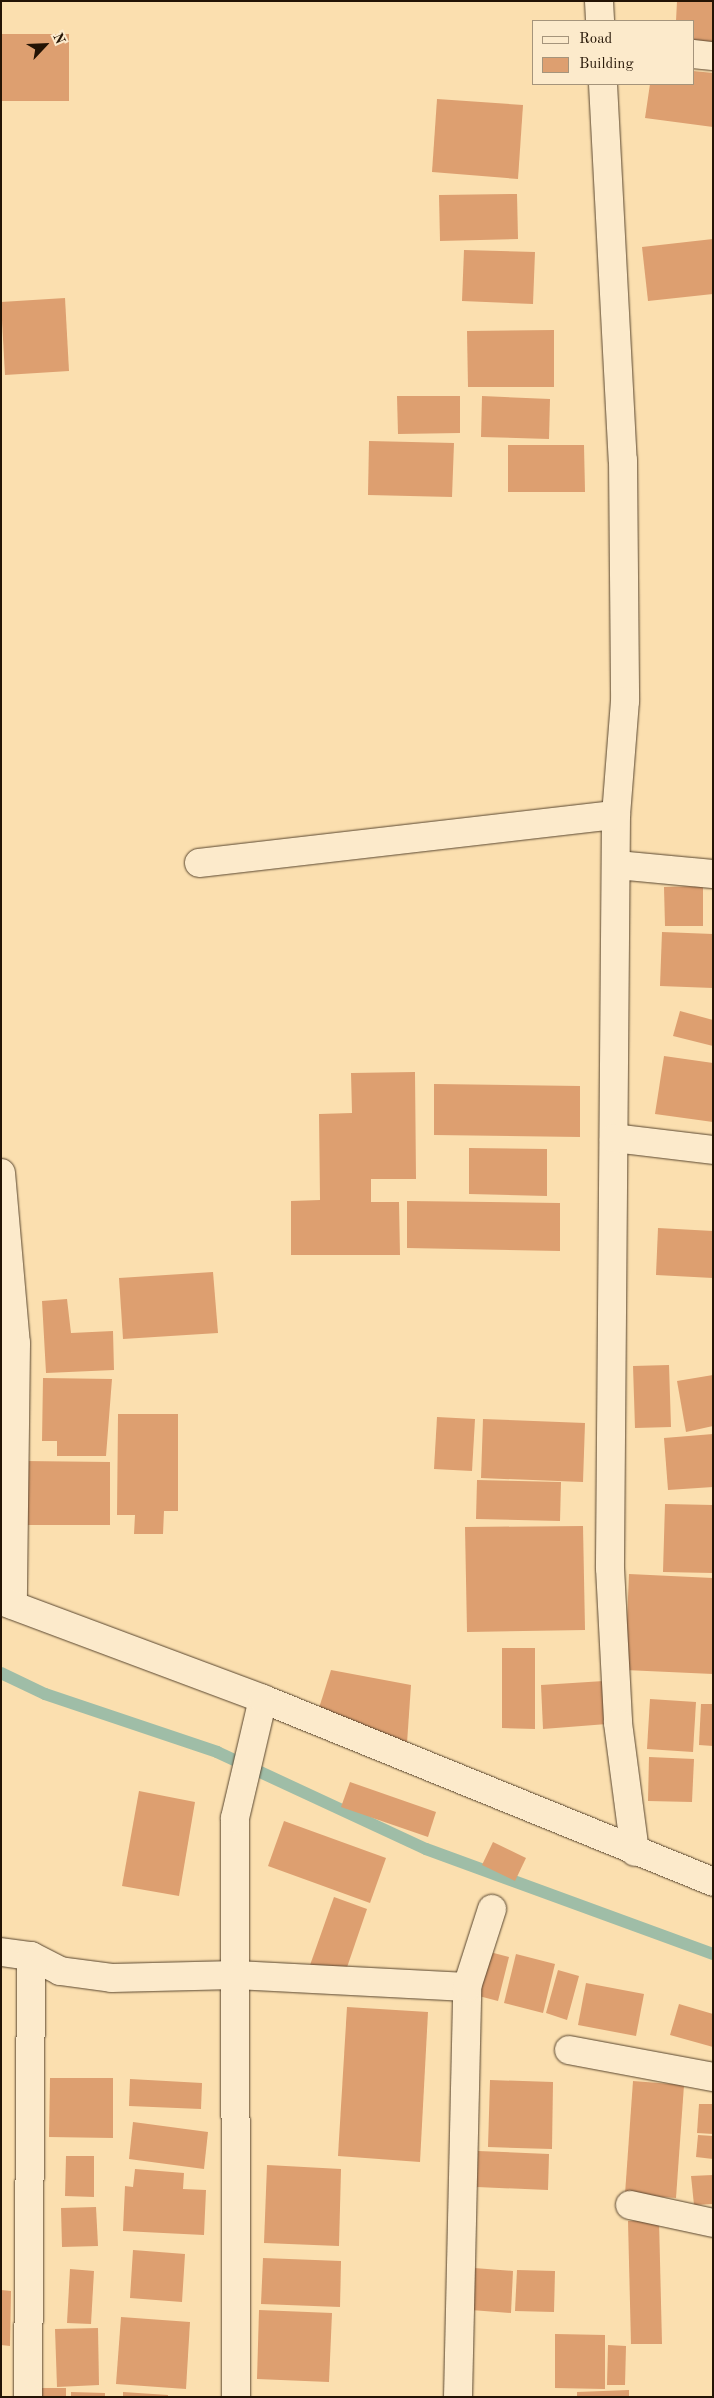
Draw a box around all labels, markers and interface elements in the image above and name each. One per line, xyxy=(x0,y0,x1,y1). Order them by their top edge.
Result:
north arrow xyxy=(20,20,70,70)
legend xyxy=(532,20,694,85)
text: N xyxy=(50,31,67,46)
text: Road xyxy=(579,32,612,47)
text: Building xyxy=(579,57,634,72)

